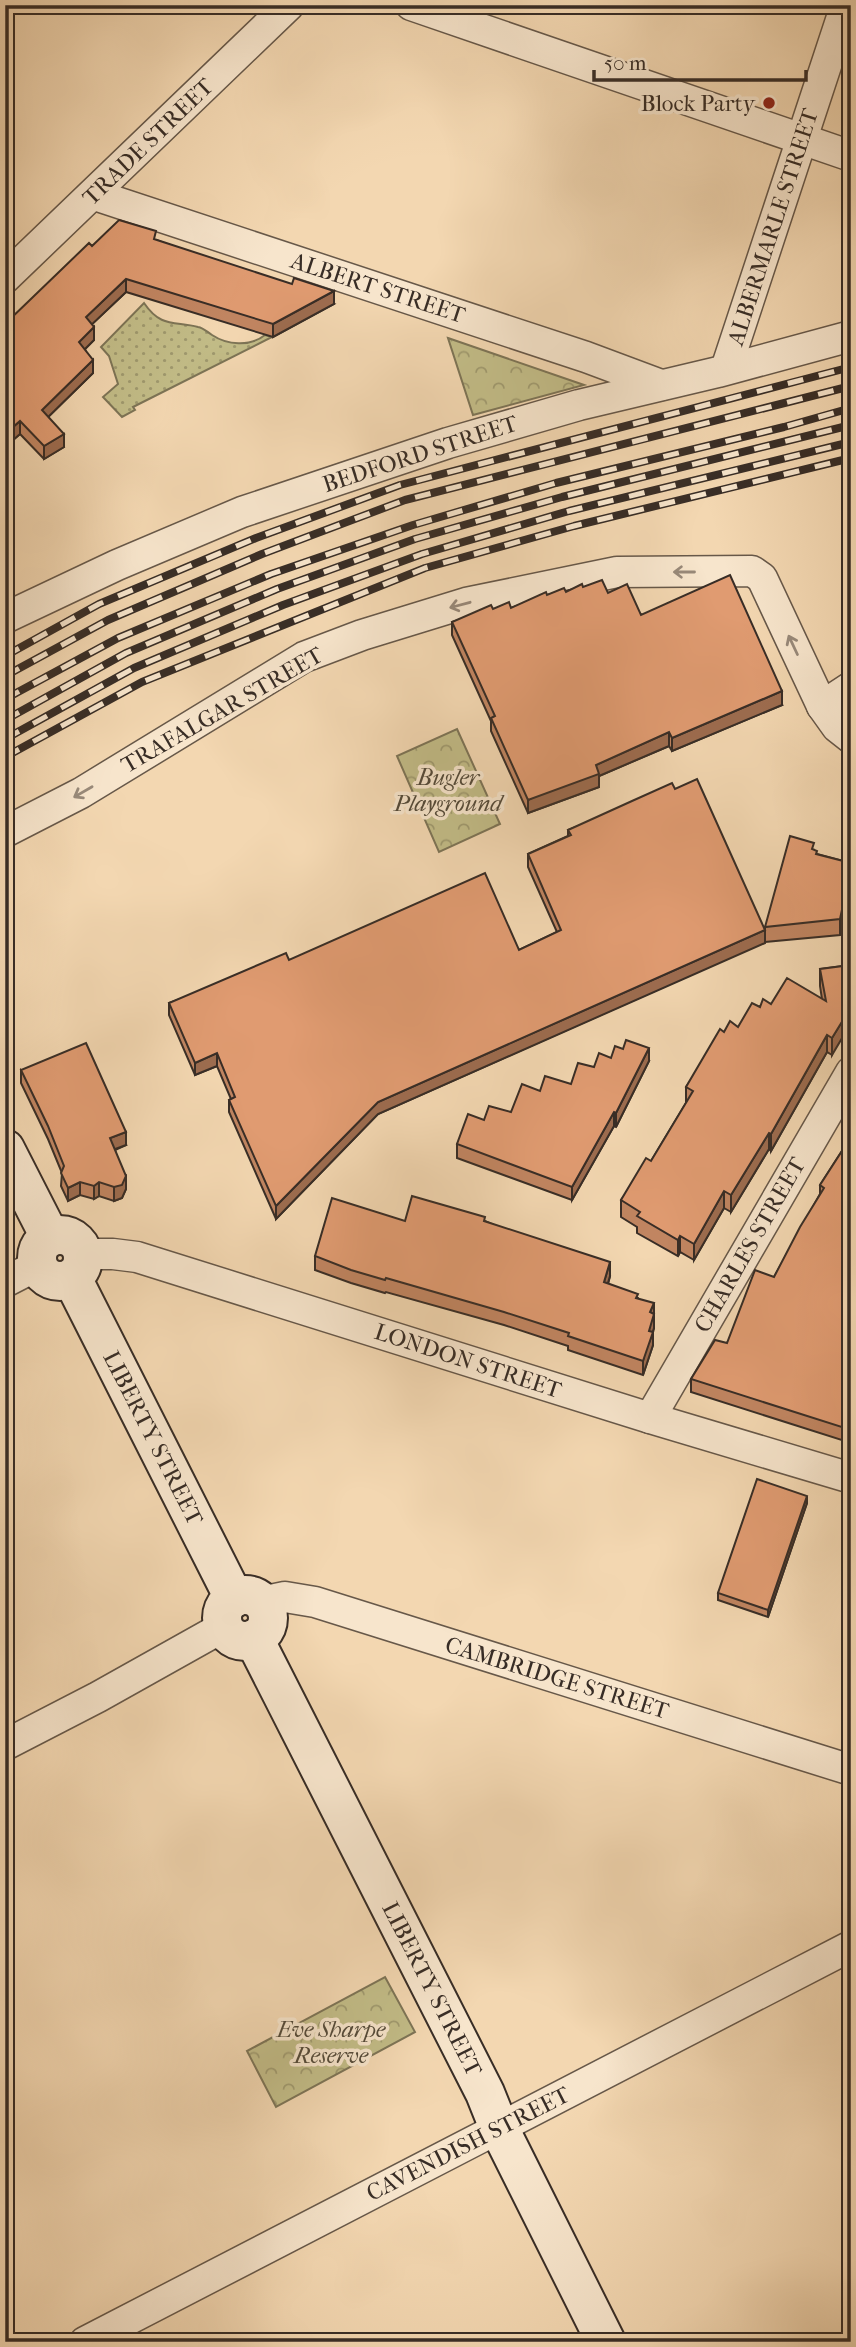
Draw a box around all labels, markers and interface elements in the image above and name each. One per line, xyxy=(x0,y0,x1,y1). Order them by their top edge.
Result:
scale bar xyxy=(594,38,805,82)
text: 50 m xyxy=(604,51,647,75)
street label: TRADE STREET xyxy=(77,73,219,211)
place label: Block Party xyxy=(641,90,756,117)
marker: Block Party xyxy=(761,95,777,111)
street label: ALBERMARLE STREET xyxy=(722,105,824,350)
street label: ALBERT STREET xyxy=(287,247,469,329)
street label: BEDFORD STREET xyxy=(319,410,521,498)
one-way arrow xyxy=(673,565,696,579)
one-way arrow xyxy=(449,599,472,612)
one-way arrow xyxy=(786,634,799,656)
street label: TRAFALGAR STREET xyxy=(116,641,328,779)
park label: Bugler Playground xyxy=(393,764,505,817)
one-way arrow xyxy=(73,786,94,799)
street label: CHARLES STREET xyxy=(689,1152,811,1337)
street label: LONDON STREET xyxy=(371,1318,565,1404)
street label: LIBERTY STREET xyxy=(97,1347,209,1530)
street label: CAMBRIDGE STREET xyxy=(442,1631,673,1725)
street label: LIBERTY STREET xyxy=(376,1898,488,2081)
park label: Eve Sharpe Reserve xyxy=(275,2016,386,2069)
street label: CAVENDISH STREET xyxy=(362,2081,575,2207)

